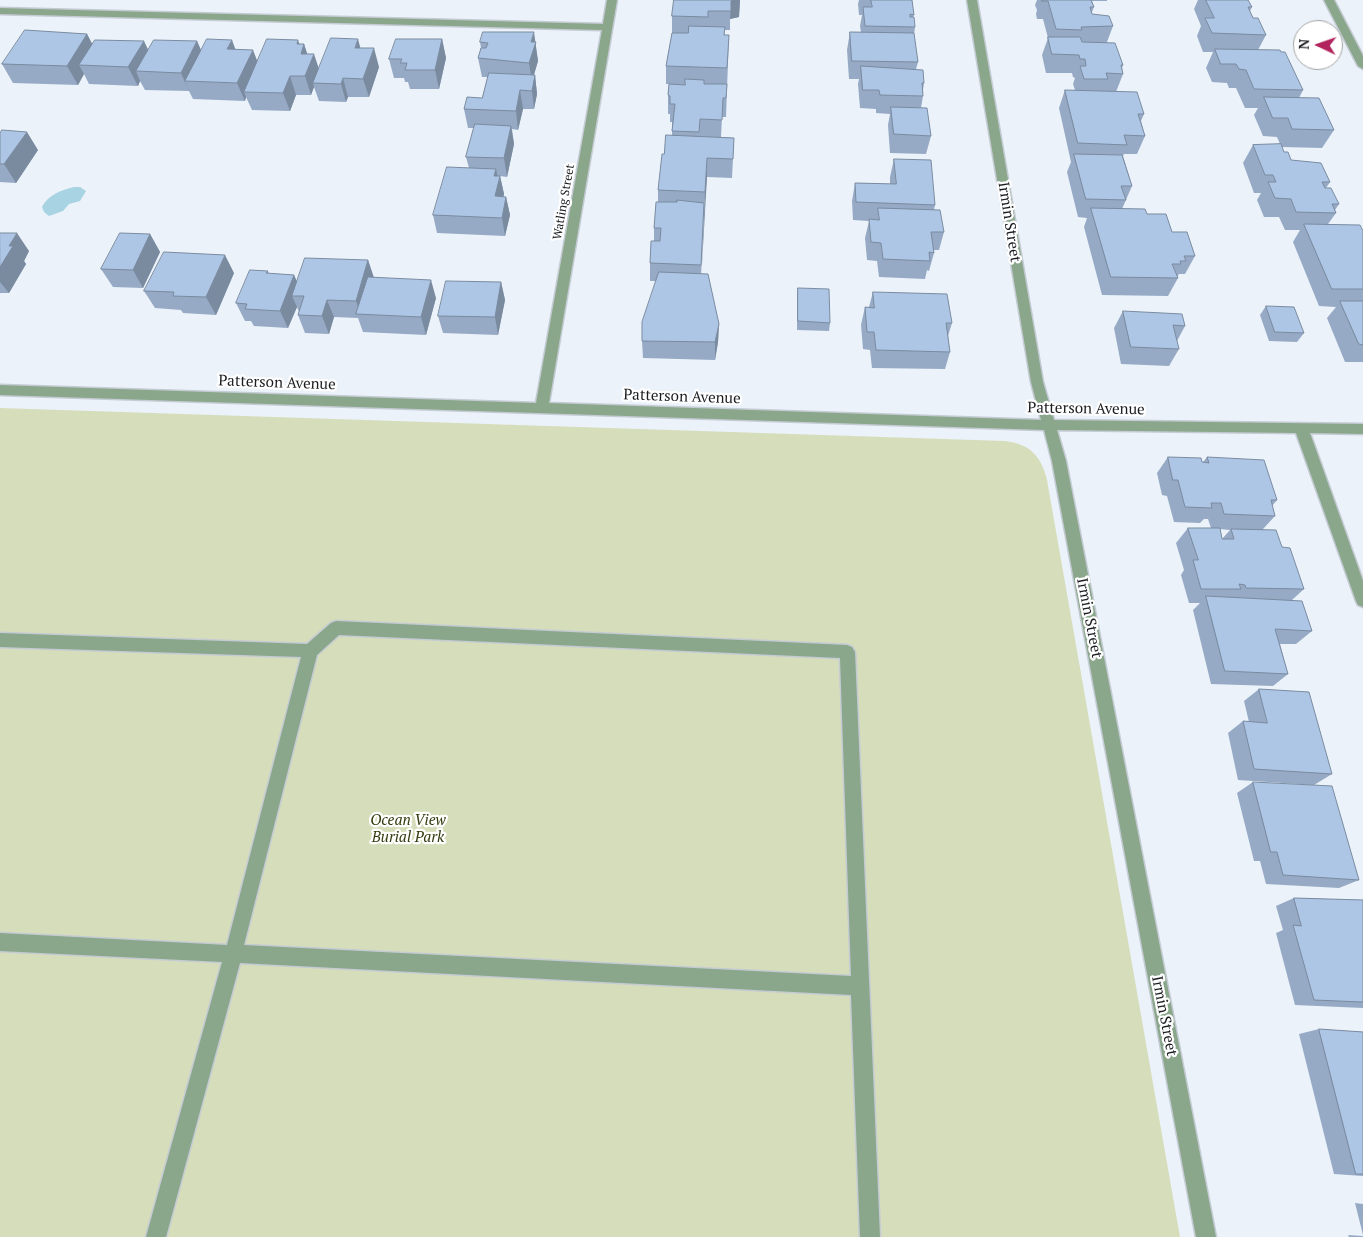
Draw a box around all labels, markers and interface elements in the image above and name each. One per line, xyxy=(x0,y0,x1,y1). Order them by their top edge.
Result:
north arrow xyxy=(1293,20,1343,70)
text: N xyxy=(1294,38,1313,50)
street label: Watling Street xyxy=(550,163,578,241)
street label: Irmin Street xyxy=(994,181,1024,263)
street label: Patterson Avenue xyxy=(218,372,336,394)
street label: Patterson Avenue xyxy=(623,386,741,408)
street label: Patterson Avenue xyxy=(1027,399,1145,419)
street label: Irmin Street xyxy=(1072,576,1106,660)
park label: Ocean View Burial Park xyxy=(370,812,446,847)
street label: Irmin Street xyxy=(1147,974,1181,1058)

